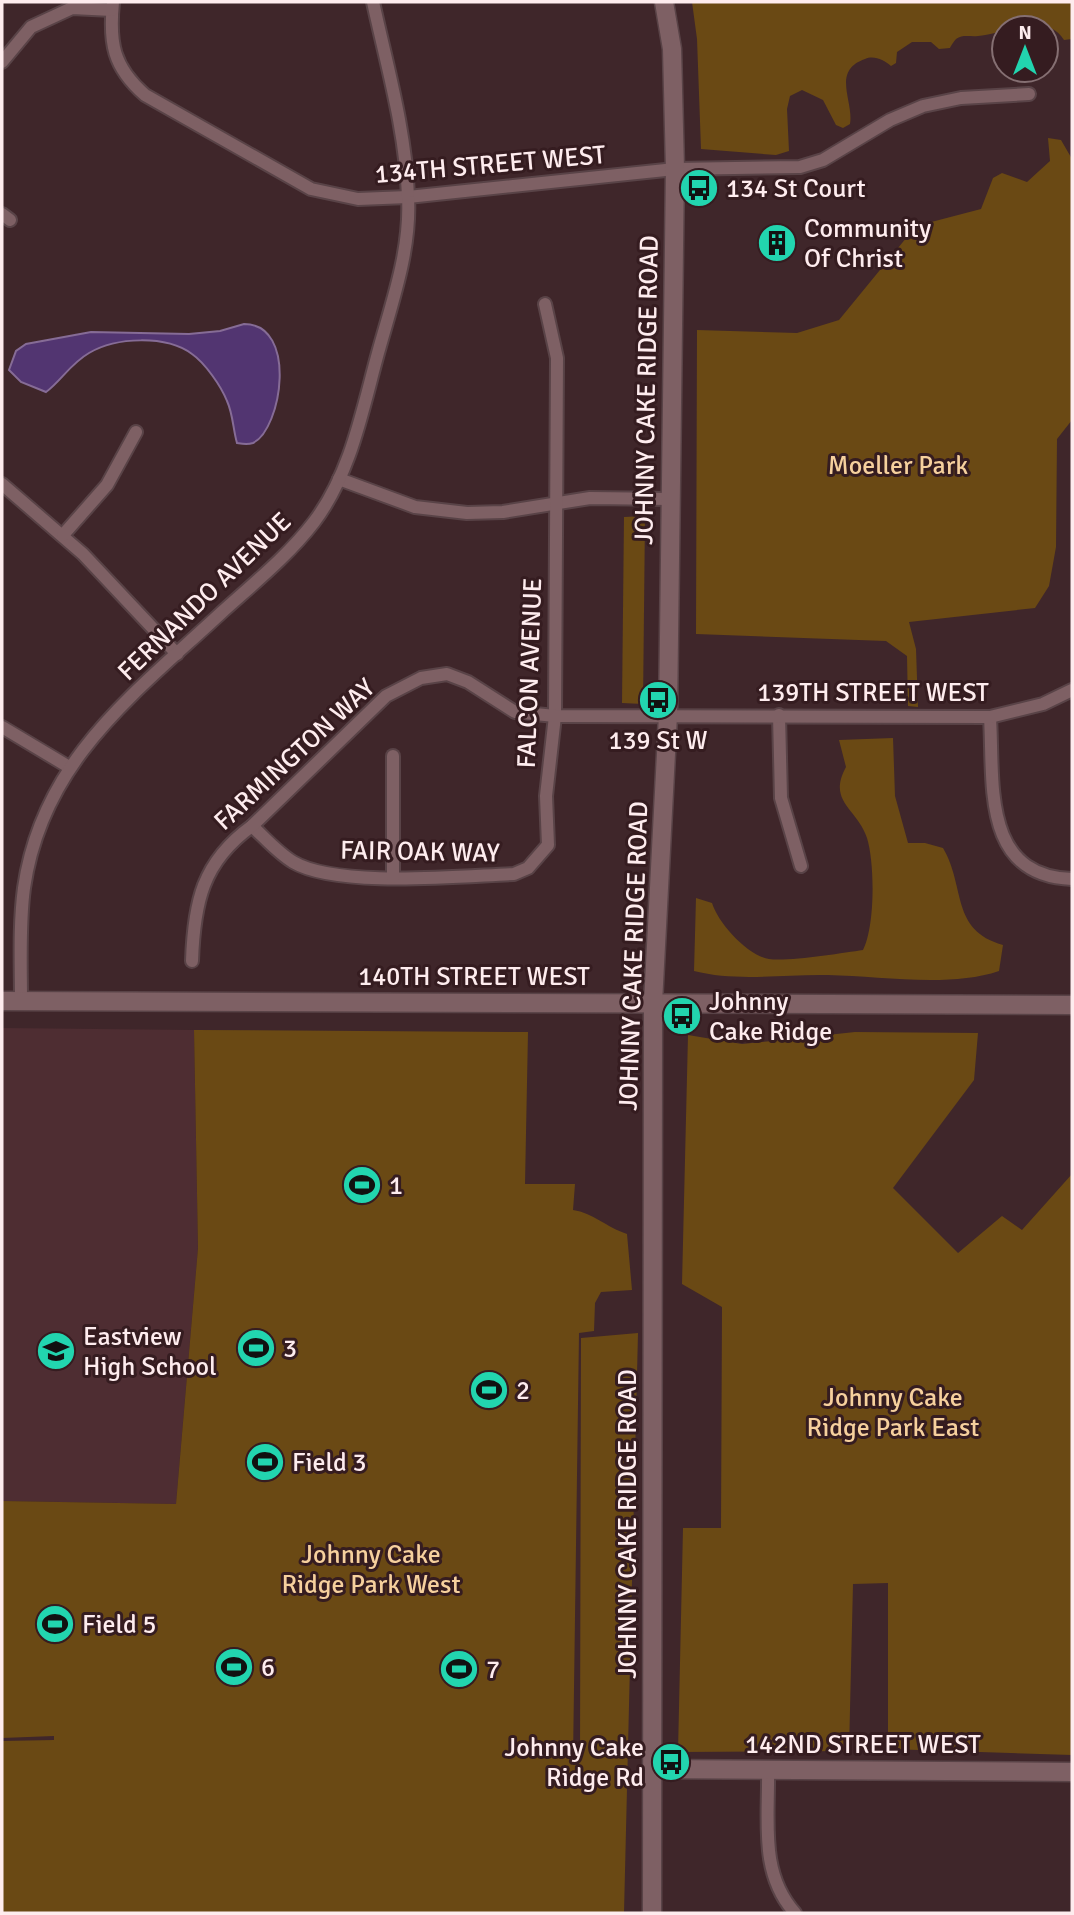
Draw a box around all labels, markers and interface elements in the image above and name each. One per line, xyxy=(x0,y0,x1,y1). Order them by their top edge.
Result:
north arrow xyxy=(990,14,1060,84)
text: N xyxy=(1018,21,1032,45)
street label: 134TH STREET WEST xyxy=(373,139,607,191)
bus stop icon: 134 St Court xyxy=(678,167,720,209)
place label: 134 St Court xyxy=(726,173,866,205)
place label: Community Of Christ xyxy=(804,213,931,275)
building icon: Community Of Christ xyxy=(756,222,798,264)
street label: JOHNNY CAKE RIDGE ROAD xyxy=(628,235,666,545)
park label: Moeller Park xyxy=(828,450,968,482)
street label: FERNANDO AVENUE xyxy=(111,506,298,688)
street label: FALCON AVENUE xyxy=(511,577,549,769)
street label: FARMINGTON WAY xyxy=(208,672,382,837)
street label: 139TH STREET WEST xyxy=(757,677,989,709)
bus stop icon: 139 St W xyxy=(637,679,679,721)
place label: 139 St W xyxy=(608,725,708,757)
street label: JOHNNY CAKE RIDGE ROAD xyxy=(613,801,655,1111)
street label: FAIR OAK WAY xyxy=(340,835,500,869)
street label: 140TH STREET WEST xyxy=(358,961,590,993)
place label: Johnny Cake Ridge xyxy=(709,986,832,1048)
bus stop icon: Johnny Cake Ridge xyxy=(661,995,703,1037)
sports icon: 1 xyxy=(341,1164,383,1206)
place label: 1 xyxy=(389,1170,403,1202)
place label: Eastview High School xyxy=(83,1321,217,1383)
sports icon: 3 xyxy=(235,1327,277,1369)
school or university icon: Eastview High School xyxy=(35,1330,77,1372)
place label: 3 xyxy=(283,1333,297,1365)
sports icon: 2 xyxy=(468,1369,510,1411)
street label: JOHNNY CAKE RIDGE ROAD xyxy=(612,1369,644,1679)
place label: 2 xyxy=(516,1375,530,1407)
park label: Johnny Cake Ridge Park East xyxy=(807,1382,979,1444)
sports icon: Field 3 xyxy=(244,1441,286,1483)
place label: Field 3 xyxy=(292,1447,367,1479)
park label: Johnny Cake Ridge Park West xyxy=(281,1539,461,1601)
sports icon: Field 5 xyxy=(34,1603,76,1645)
place label: Field 5 xyxy=(82,1609,157,1641)
sports icon: 6 xyxy=(213,1646,255,1688)
sports icon: 7 xyxy=(438,1648,480,1690)
place label: 6 xyxy=(261,1652,275,1684)
place label: 7 xyxy=(486,1654,500,1686)
street label: 142ND STREET WEST xyxy=(745,1729,981,1761)
place label: Johnny Cake Ridge Rd xyxy=(505,1732,644,1794)
bus stop icon: Johnny Cake Ridge Rd xyxy=(650,1741,692,1783)

